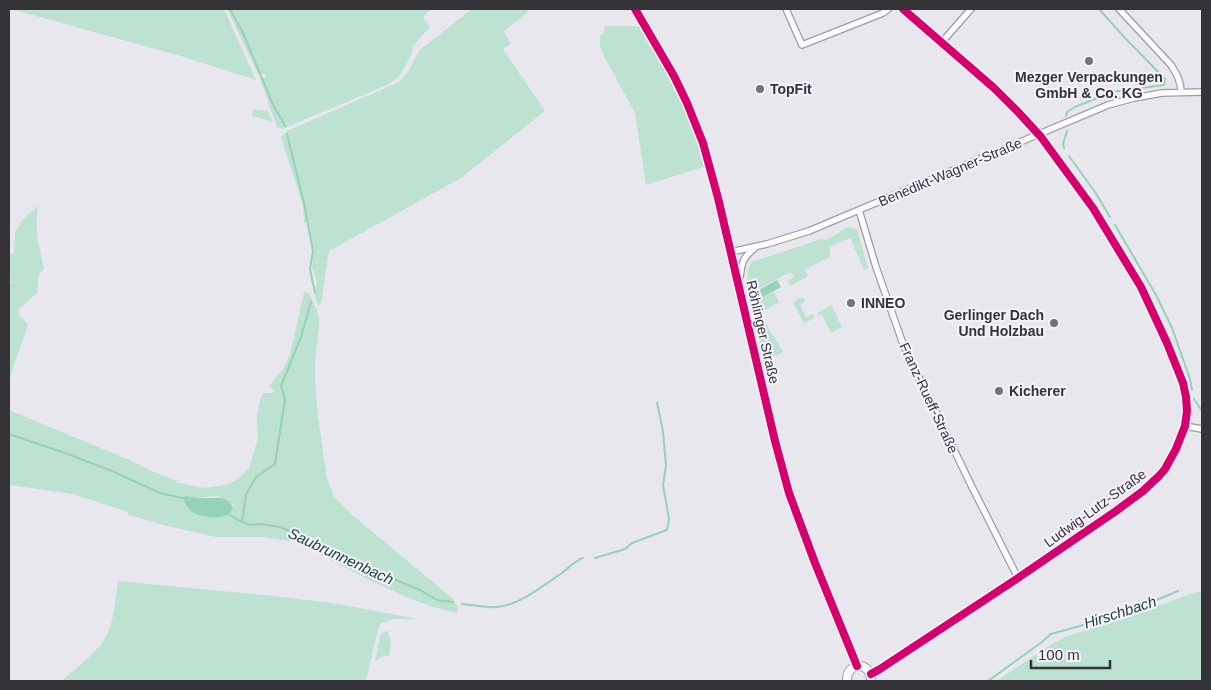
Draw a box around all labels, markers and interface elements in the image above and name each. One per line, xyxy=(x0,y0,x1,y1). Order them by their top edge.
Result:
marker: Mezger Verpackungen GmbH & Co. KG xyxy=(1083,55,1095,67)
place label: Mezger Verpackungen GmbH & Co. KG xyxy=(1015,69,1163,101)
place label: TopFit xyxy=(770,81,812,97)
marker: TopFit xyxy=(754,83,766,95)
street label: Benedikt-Wagner-Straße xyxy=(876,134,1024,210)
street label: Röhlinger Straße xyxy=(743,279,783,386)
place label: INNEO xyxy=(861,295,905,311)
marker: INNEO xyxy=(845,297,857,309)
place label: Gerlinger Dach Und Holzbau xyxy=(944,307,1044,339)
marker: Gerlinger Dach Und Holzbau xyxy=(1048,317,1060,329)
street label: Franz-Rueff-Straße xyxy=(896,340,962,456)
place label: Kicherer xyxy=(1009,383,1066,399)
marker: Kicherer xyxy=(993,385,1005,397)
street label: Ludwig-Lutz-Straße xyxy=(1041,466,1149,550)
water label: Saubrunnenbach xyxy=(286,524,396,588)
water label: Hirschbach xyxy=(1082,592,1158,632)
scale bar xyxy=(1031,638,1110,670)
text: 100 m xyxy=(1038,646,1080,663)

